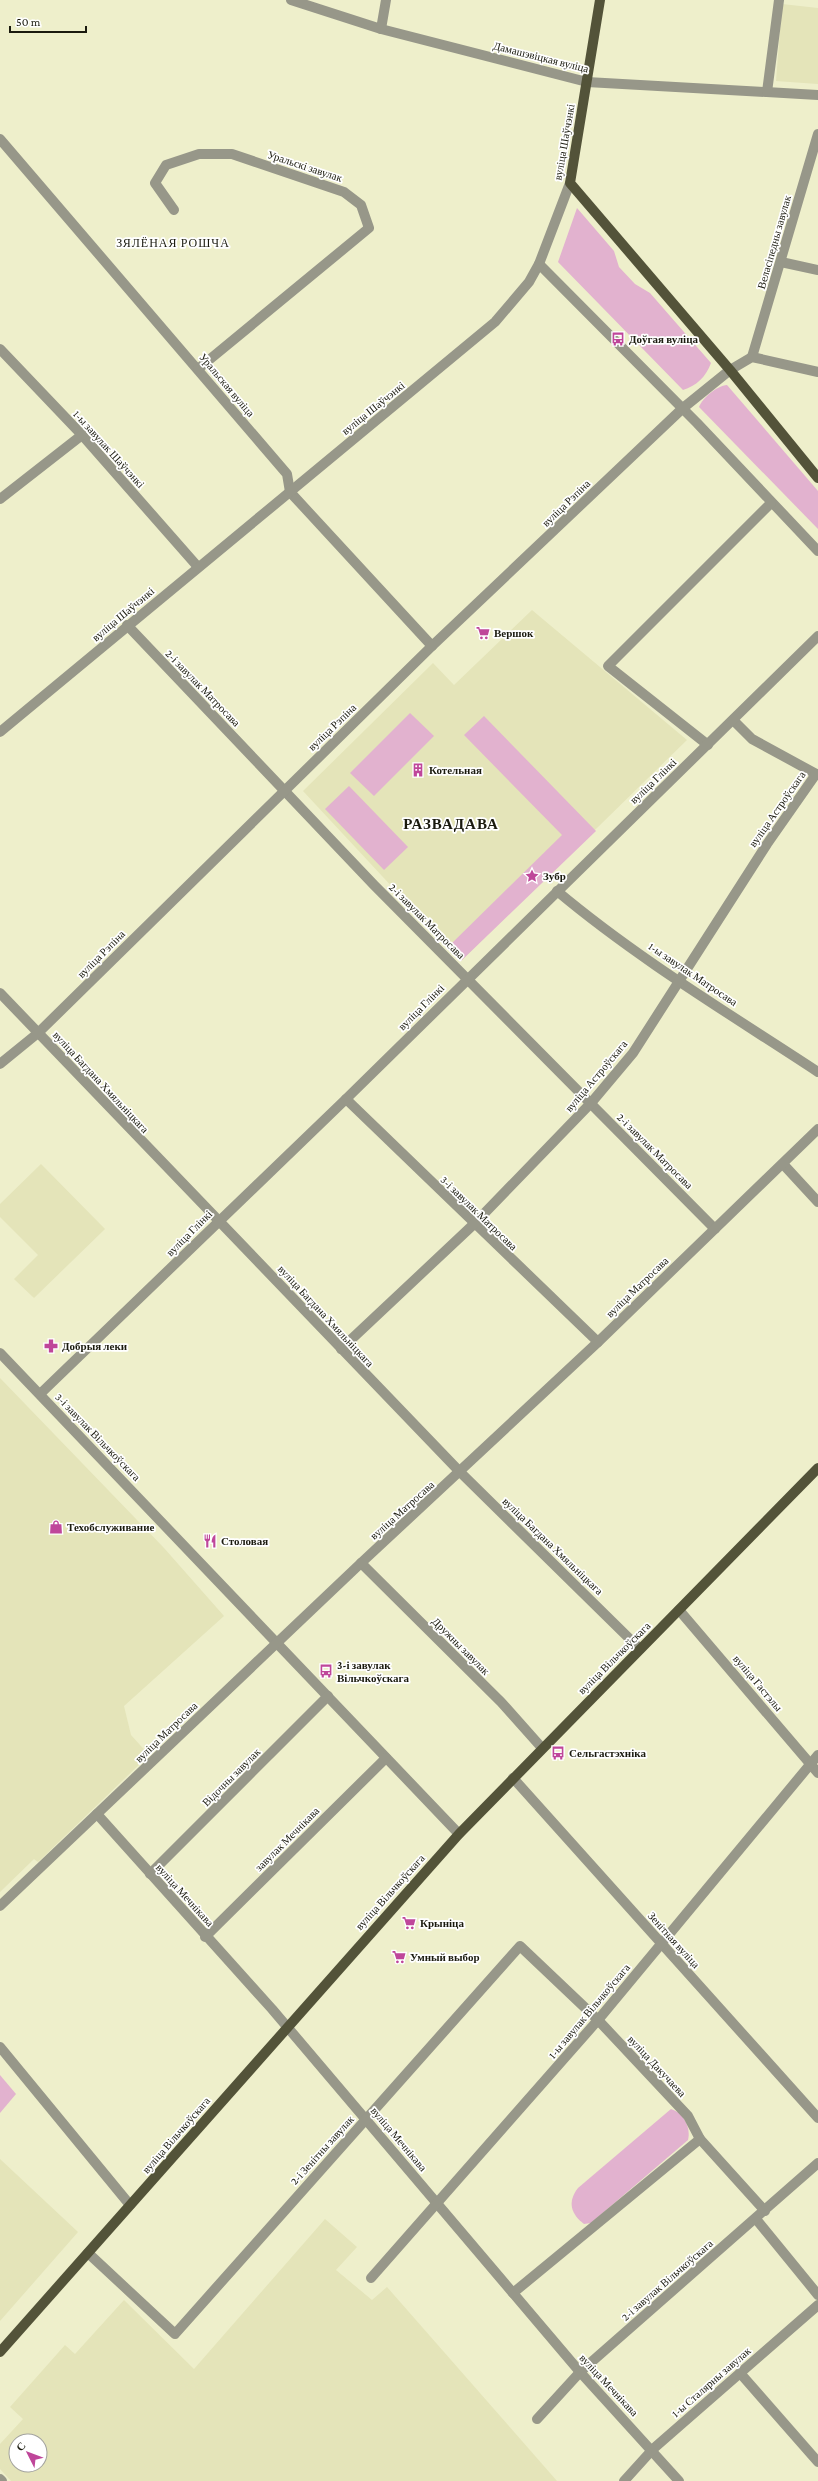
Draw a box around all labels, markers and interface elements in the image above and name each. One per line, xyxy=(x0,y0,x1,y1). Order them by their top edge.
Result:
scale bar xyxy=(10,8,86,34)
text: 50 m xyxy=(16,15,41,29)
street label: Дамашэвіцкая вуліца xyxy=(492,39,590,75)
street label: вуліца Шаўчэнкі xyxy=(551,103,577,181)
street label: Уральскі завулак xyxy=(266,148,345,184)
street label: Веласіпедны завулак xyxy=(755,193,793,290)
district label: ЗЯЛЁНАЯ РОШЧА xyxy=(116,236,230,250)
bus stop icon: Доўгая вуліца xyxy=(610,331,626,347)
place label: Доўгая вуліца xyxy=(629,333,698,345)
street label: Уральская вуліца xyxy=(197,351,257,419)
street label: вуліца Шаўчэнкі xyxy=(339,379,407,437)
street label: 1-ы завулак Шаўчэнкі xyxy=(71,408,147,490)
street label: вуліца Рэпіна xyxy=(540,477,593,529)
street label: вуліца Шаўчэнкі xyxy=(90,585,156,643)
supermarket icon: Вершок xyxy=(475,625,491,641)
place label: Вершок xyxy=(494,627,534,639)
street label: 2-і завулак Матросава xyxy=(163,647,243,729)
street label: вуліца Рэпіна xyxy=(306,701,359,753)
street label: вуліца Глінкі xyxy=(627,756,679,806)
building icon: Котельная xyxy=(410,762,426,778)
place label: Котельная xyxy=(429,764,482,776)
street label: вуліца Астроўскага xyxy=(746,769,808,849)
district label: РАЗВАДАВА xyxy=(403,816,499,832)
place icon: Зубр xyxy=(524,868,540,884)
place label: Зубр xyxy=(543,870,566,882)
street label: 2-і завулак Матросава xyxy=(387,881,467,961)
street label: вуліца Рэпіна xyxy=(75,928,127,980)
street label: 1-ы завулак Матросава xyxy=(646,940,740,1008)
street label: вуліца Глінкі xyxy=(396,982,446,1032)
street label: вуліца Багдана Хмяльніцкага xyxy=(51,1029,151,1135)
street label: вуліца Астроўскага xyxy=(563,1038,629,1114)
street label: 2-і завулак Матросава xyxy=(615,1111,695,1191)
street label: 3-і завулак Матросава xyxy=(438,1173,520,1253)
street label: вуліца Глінкі xyxy=(164,1208,214,1258)
street label: вуліца Матросава xyxy=(603,1254,671,1320)
street label: вуліца Багдана Хмяльніцкага xyxy=(276,1263,376,1369)
pharmacy icon: Добрыя леки xyxy=(43,1338,59,1354)
place label: Добрыя леки xyxy=(62,1340,128,1352)
street label: 3-і завулак Вільчкоўскага xyxy=(53,1391,143,1483)
street label: вуліца Матросава xyxy=(368,1478,436,1542)
street label: вуліца Багдана Хмяльніцкага xyxy=(500,1495,606,1597)
shop icon: Техобслуживание xyxy=(48,1519,64,1535)
place label: Техобслуживание xyxy=(67,1521,155,1533)
restaurant icon: Столовая xyxy=(202,1533,218,1549)
place label: Столовая xyxy=(221,1535,268,1547)
street label: Дружны завулак xyxy=(430,1615,493,1678)
street label: вуліца Вільчкоўскага xyxy=(575,1619,653,1697)
street label: вуліца Гастэлы xyxy=(731,1653,785,1714)
place label: 3-і завулак Вільчкоўскага xyxy=(337,1659,409,1684)
bus stop icon: 3-і завулак Вільчкоўскага xyxy=(318,1663,334,1679)
street label: вуліца Матросава xyxy=(132,1699,200,1765)
street label: Відочны завулак xyxy=(200,1745,263,1808)
bus stop icon: Сельгастэхніка xyxy=(550,1745,566,1761)
place label: Сельгастэхніка xyxy=(569,1747,646,1759)
street label: завулак Мечнікава xyxy=(253,1804,322,1873)
street label: вуліца Вільчкоўскага xyxy=(353,1852,427,1932)
street label: вуліца Мечнікава xyxy=(154,1861,216,1929)
street label: Зенітная вуліца xyxy=(646,1910,702,1971)
supermarket icon: Крыніца xyxy=(401,1915,417,1931)
place label: Крыніца xyxy=(420,1917,464,1929)
supermarket icon: Умный выбор xyxy=(391,1949,407,1965)
place label: Умный выбор xyxy=(410,1951,480,1963)
street label: 1-ы завулак Вільчкоўскага xyxy=(546,1961,632,2061)
street label: вуліца Дакучаева xyxy=(625,2033,689,2099)
street label: вуліца Вільчкоўскага xyxy=(140,2094,212,2176)
street label: вуліца Мечнікава xyxy=(369,2105,429,2174)
street label: 2-і Зенітны завулак xyxy=(288,2113,357,2187)
street label: 2-і завулак Вільчкоўскага xyxy=(619,2237,715,2323)
street label: 1-ы Сталярны завулак xyxy=(669,2344,753,2419)
street label: вуліца Мечнікава xyxy=(577,2352,641,2418)
north arrow xyxy=(8,2433,48,2473)
text: С xyxy=(13,2439,28,2453)

